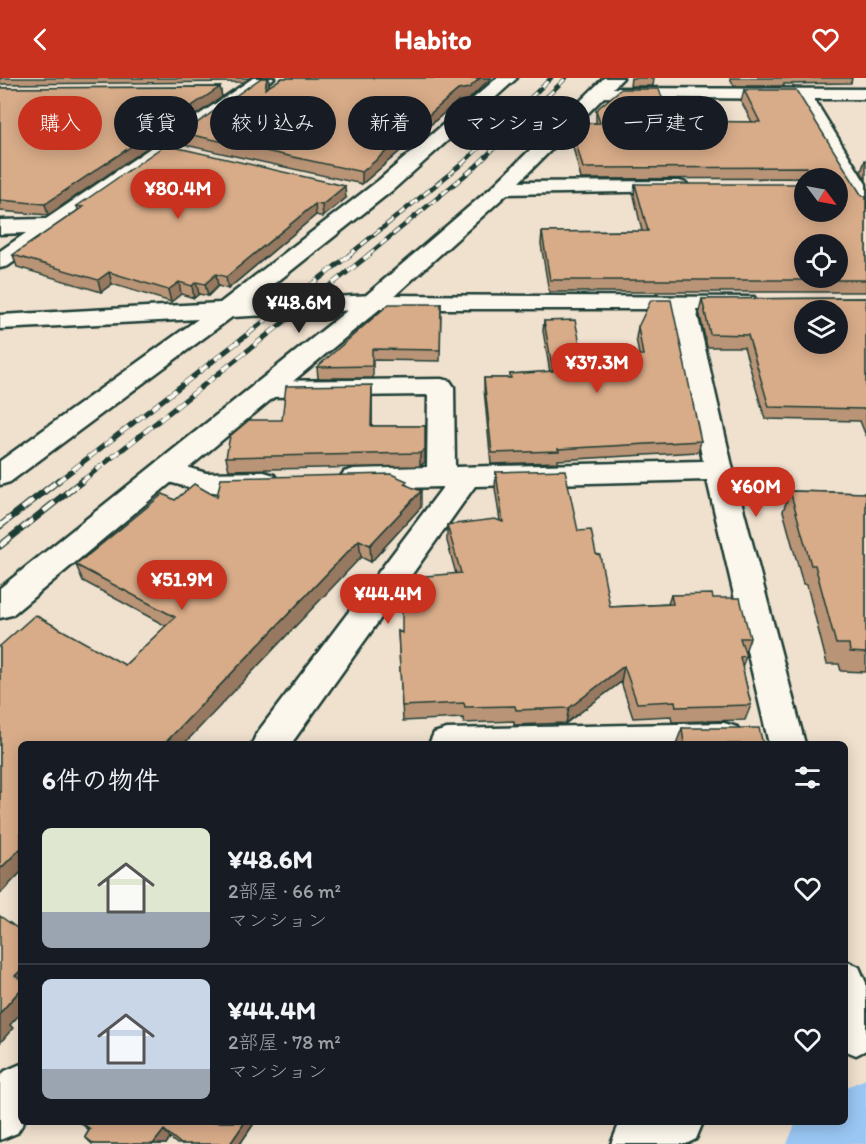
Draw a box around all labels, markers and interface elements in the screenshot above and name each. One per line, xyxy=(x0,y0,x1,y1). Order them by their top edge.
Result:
icon: back xyxy=(24,23,57,56)
text: Habito xyxy=(394,23,472,56)
icon: heart xyxy=(809,23,842,56)
chip: 購入 xyxy=(18,96,102,150)
chip: 賃貸 xyxy=(114,96,198,150)
chip: 絞り込み xyxy=(210,96,336,150)
chip: 新着 xyxy=(348,96,432,150)
chip: マンション xyxy=(444,96,590,150)
chip: 一戸建て xyxy=(602,96,728,150)
north arrow xyxy=(794,168,848,222)
map controls xyxy=(794,168,848,354)
pin: ¥80.4M xyxy=(129,169,227,220)
text: ¥80.4M xyxy=(144,176,212,200)
button: locate xyxy=(794,234,848,288)
pin: ¥48.6M xyxy=(250,283,348,334)
text: ¥48.6M xyxy=(266,290,332,314)
button: layers xyxy=(794,300,848,354)
pin: ¥37.3M xyxy=(548,343,646,394)
text: ¥37.3M xyxy=(565,350,629,374)
pin: ¥60M xyxy=(720,467,792,518)
text: ¥60M xyxy=(731,474,781,498)
pin: ¥51.9M xyxy=(133,560,231,611)
text: ¥51.9M xyxy=(151,567,213,591)
pin: ¥44.4M xyxy=(339,574,437,625)
text: ¥44.4M xyxy=(354,581,422,605)
icon: filters xyxy=(791,761,824,794)
text: 6件の物件 xyxy=(42,764,160,796)
text: ¥48.6M xyxy=(228,843,313,875)
icon: home xyxy=(90,852,162,924)
icon: heart xyxy=(791,872,824,905)
text: 2部屋 · 66 m² xyxy=(228,879,341,903)
text: マンション xyxy=(228,908,327,932)
text: ¥44.4M xyxy=(228,994,316,1026)
icon: home xyxy=(90,1003,162,1075)
icon: heart xyxy=(791,1023,824,1056)
text: 2部屋 · 78 m² xyxy=(228,1030,341,1054)
text: マンション xyxy=(228,1059,327,1083)

